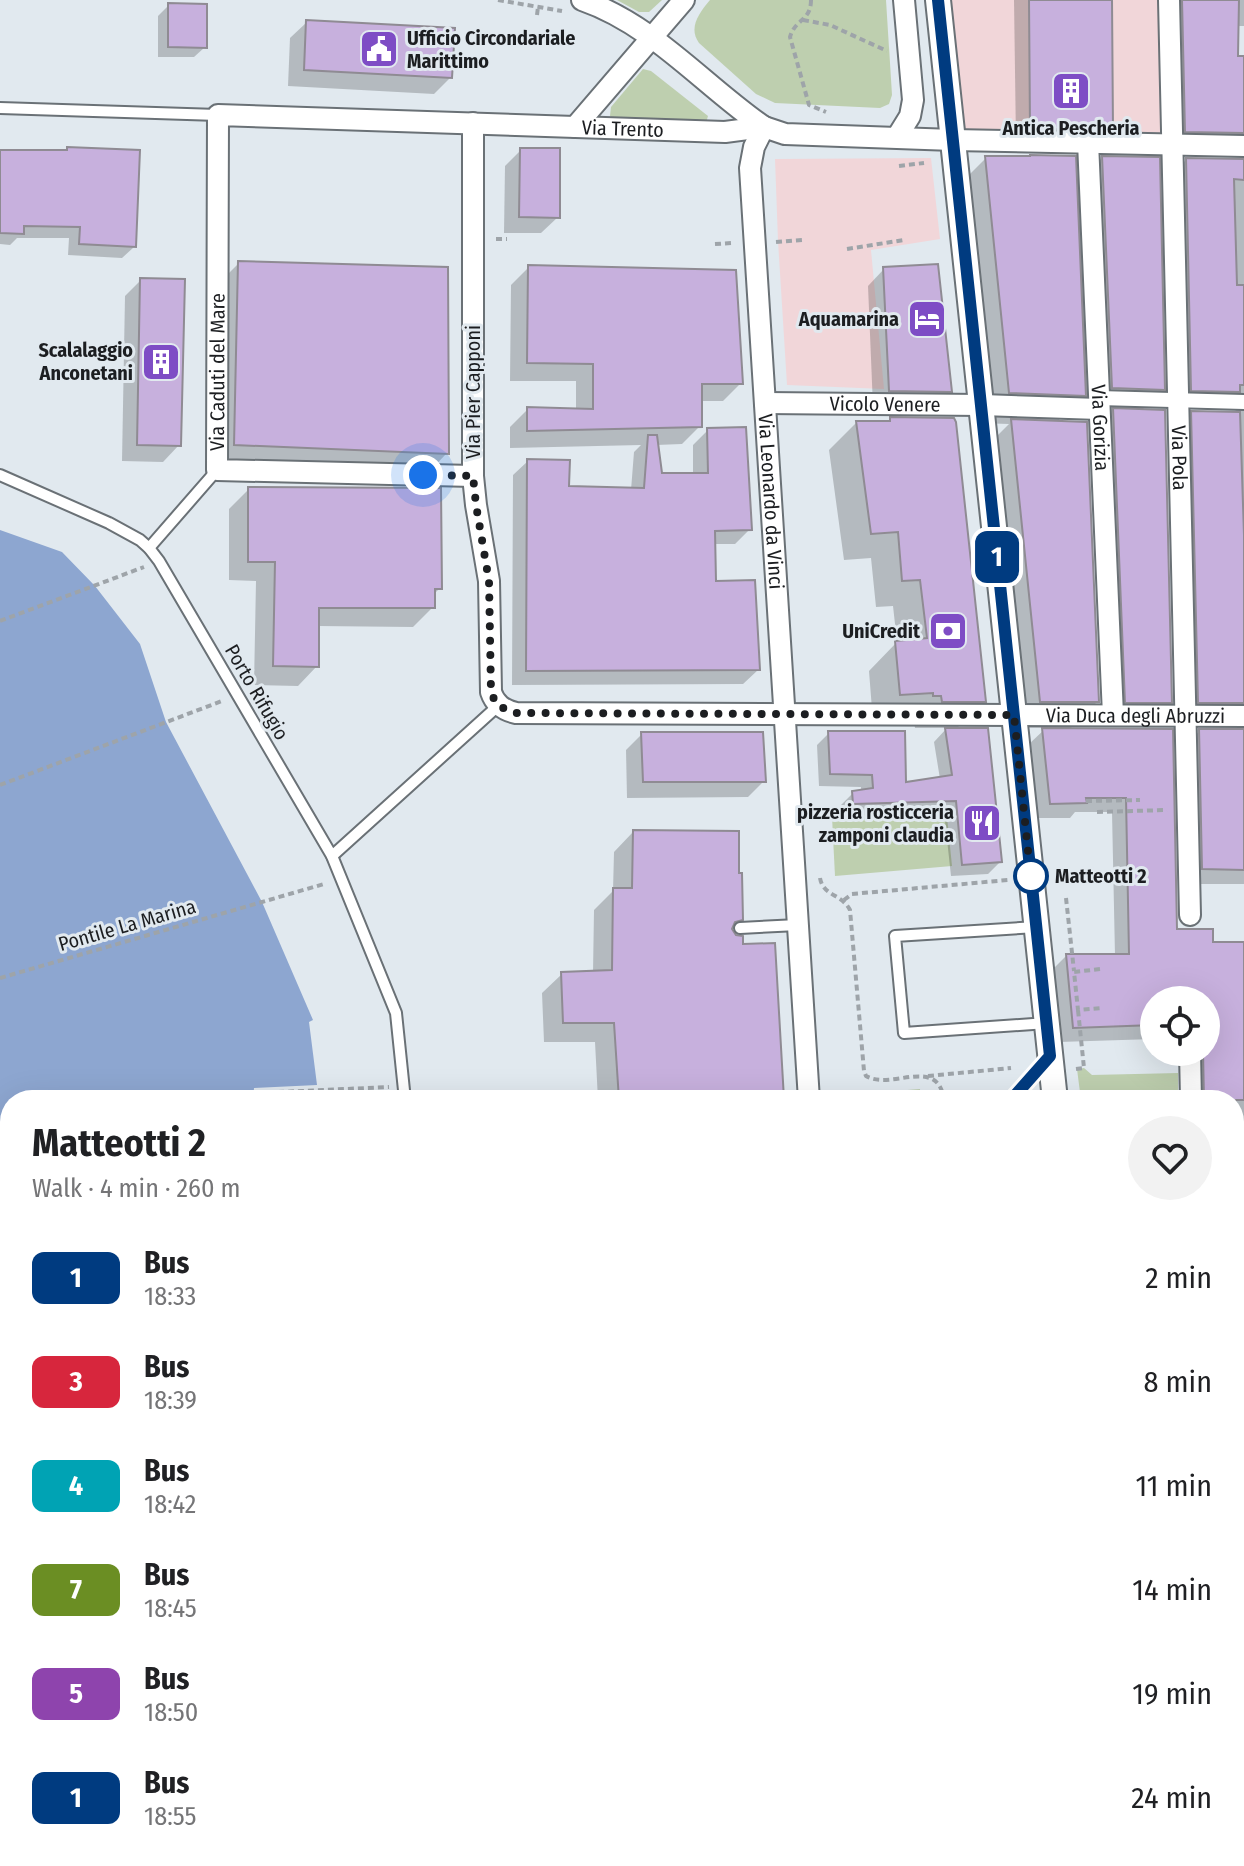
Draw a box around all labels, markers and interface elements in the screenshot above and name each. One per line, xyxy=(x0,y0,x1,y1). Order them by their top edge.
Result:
place label: Ufficio Circondariale Marittimo xyxy=(407,26,576,73)
public building icon: Ufficio Circondariale Marittimo xyxy=(358,28,400,70)
building icon: Antica Pescheria xyxy=(1050,70,1092,112)
street label: Via Trento xyxy=(581,115,664,142)
place label: Antica Pescheria xyxy=(1001,116,1140,140)
street label: Via Caduti del Mare xyxy=(205,293,229,451)
hotel icon: Aquamarina xyxy=(906,298,948,340)
place label: Aquamarina xyxy=(798,307,899,331)
street label: Via Pier Capponi xyxy=(461,325,485,459)
place label: Scalalaggio Anconetani xyxy=(38,338,133,385)
building icon: Scalalaggio Anconetani xyxy=(140,341,182,383)
street label: Via Gorizia xyxy=(1087,384,1114,471)
street label: Vicolo Venere xyxy=(830,392,940,417)
street label: Via Leonardo da Vinci xyxy=(754,413,789,590)
street label: Via Pola xyxy=(1167,425,1192,491)
your location xyxy=(403,455,443,495)
line badge: 1 xyxy=(971,531,1023,583)
text: 1 xyxy=(991,540,1003,573)
bank icon: UniCredit xyxy=(927,610,969,652)
place label: UniCredit xyxy=(842,619,921,643)
street label: Porto Rifugio xyxy=(220,640,294,744)
street label: Via Duca degli Abruzzi xyxy=(1046,703,1225,728)
place label: pizzeria rosticceria zamponi claudia xyxy=(797,800,954,847)
restaurant icon: pizzeria rosticceria zamponi claudia xyxy=(961,802,1003,844)
marker: Matteotti 2 xyxy=(1014,859,1048,893)
place label: Matteotti 2 xyxy=(1055,864,1147,888)
street label: Pontile La Marina xyxy=(56,894,198,956)
map controls xyxy=(1140,986,1220,1066)
button: locate xyxy=(1140,986,1220,1066)
button: heart xyxy=(1128,1116,1212,1200)
text: Matteotti 2 xyxy=(32,1120,206,1166)
text: Walk · 4 min · 260 m xyxy=(32,1173,241,1204)
text: Bus xyxy=(144,1245,189,1281)
text: 2 min xyxy=(1145,1260,1212,1296)
text: 1 xyxy=(70,1261,82,1294)
text: 18:33 xyxy=(144,1281,196,1312)
text: Bus xyxy=(144,1349,189,1385)
text: 8 min xyxy=(1144,1364,1212,1400)
text: 3 xyxy=(69,1365,83,1398)
text: 18:39 xyxy=(144,1385,197,1416)
text: Bus xyxy=(144,1453,189,1489)
text: 11 min xyxy=(1136,1468,1212,1504)
text: 4 xyxy=(69,1469,83,1502)
text: 18:42 xyxy=(144,1489,196,1520)
text: Bus xyxy=(144,1557,189,1593)
text: 14 min xyxy=(1132,1572,1212,1608)
text: 7 xyxy=(70,1573,82,1606)
text: 18:45 xyxy=(144,1593,197,1624)
text: Bus xyxy=(144,1661,189,1697)
text: 19 min xyxy=(1132,1676,1212,1712)
text: 5 xyxy=(69,1677,83,1710)
text: 18:50 xyxy=(144,1697,198,1728)
text: Bus xyxy=(144,1765,189,1801)
text: 24 min xyxy=(1131,1780,1212,1816)
text: 1 xyxy=(70,1781,82,1814)
text: 18:55 xyxy=(144,1801,197,1832)

